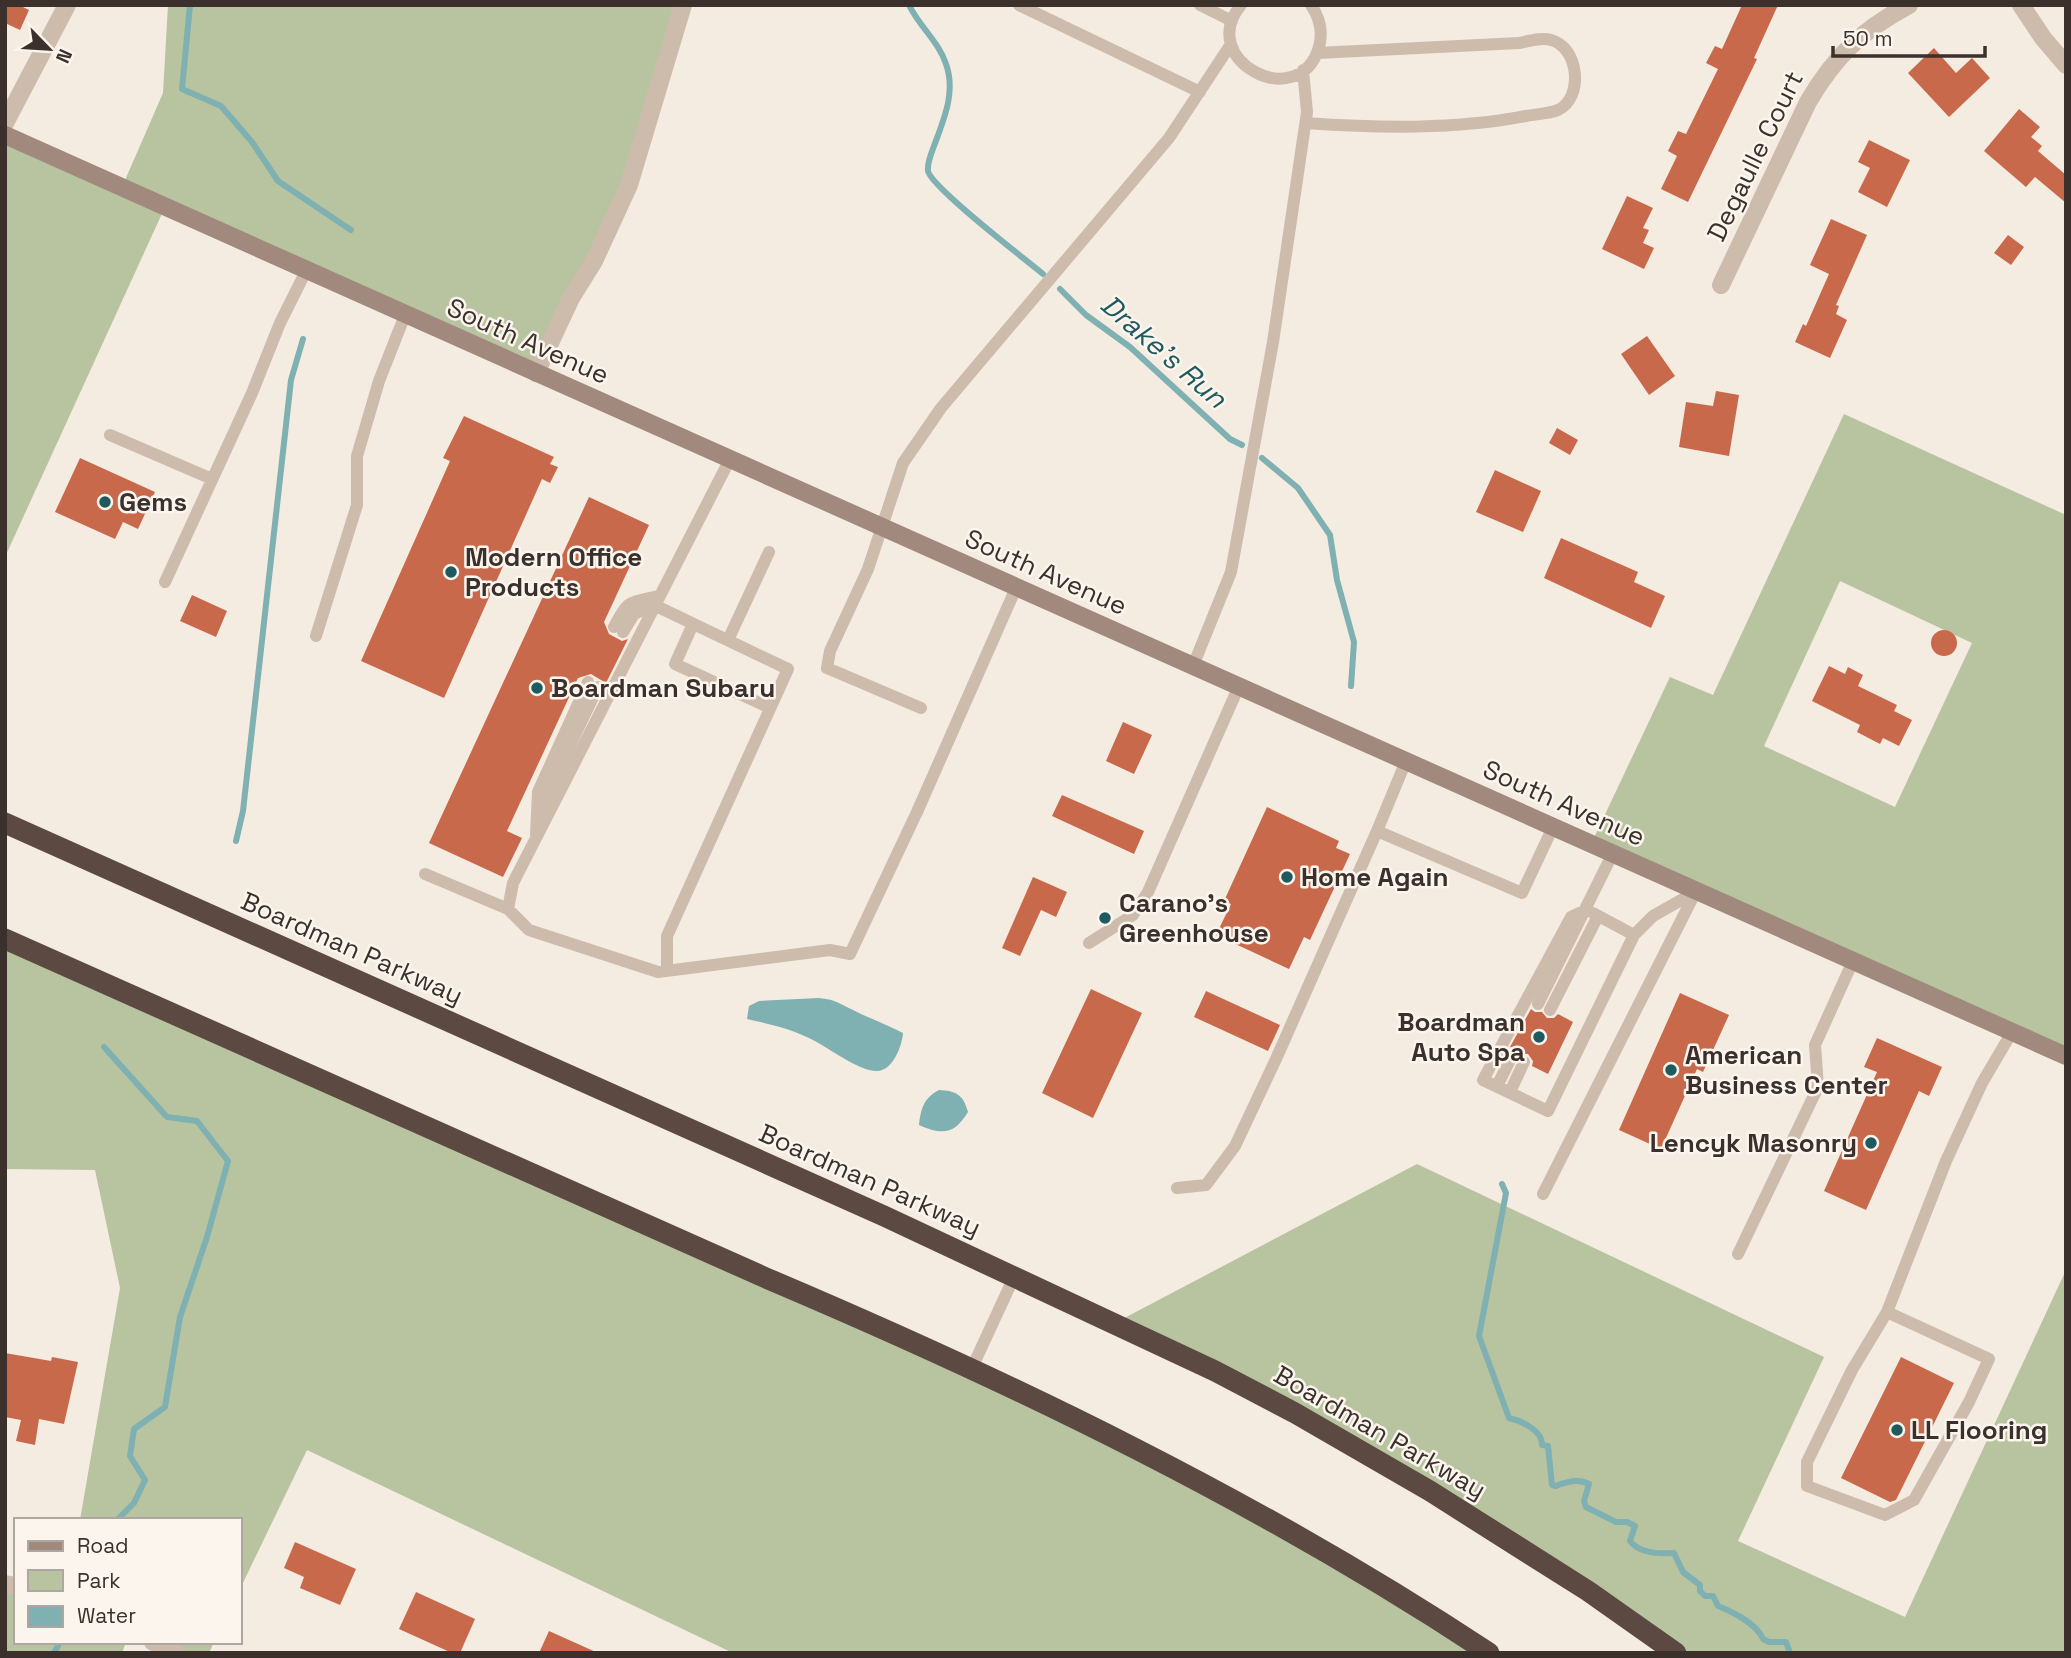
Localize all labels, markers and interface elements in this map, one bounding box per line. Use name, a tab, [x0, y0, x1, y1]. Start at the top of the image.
north arrow	[14, 14, 84, 84]
scale bar	[1833, 14, 1985, 58]
text: 50 m	[1843, 25, 1893, 52]
text: N	[50, 45, 78, 67]
street label: Degaulle Court	[1699, 65, 1811, 247]
water label: Drake's Run	[1093, 286, 1235, 416]
street label: South Avenue	[442, 290, 614, 392]
place label: Gems	[119, 485, 187, 519]
marker: Gems	[97, 494, 113, 510]
street label: South Avenue	[960, 521, 1132, 623]
place label: Modern Office Products	[465, 540, 642, 604]
marker: Modern Office Products	[443, 564, 459, 580]
place label: Boardman Subaru	[551, 671, 775, 705]
marker: Boardman Subaru	[529, 680, 545, 696]
street label: South Avenue	[1478, 752, 1650, 854]
place label: Home Again	[1301, 860, 1449, 894]
marker: Home Again	[1279, 869, 1295, 885]
street label: Boardman Parkway	[236, 884, 468, 1012]
place label: Carano's Greenhouse	[1119, 886, 1269, 950]
marker: Carano's Greenhouse	[1097, 910, 1113, 926]
place label: Boardman Auto Spa	[1397, 1005, 1525, 1069]
marker: Boardman Auto Spa	[1531, 1029, 1547, 1045]
place label: American Business Center	[1685, 1038, 1888, 1102]
marker: American Business Center	[1663, 1062, 1679, 1078]
street label: Boardman Parkway	[754, 1116, 986, 1244]
place label: Lencyk Masonry	[1650, 1126, 1857, 1160]
marker: Lencyk Masonry	[1863, 1135, 1879, 1151]
street label: Boardman Parkway	[1268, 1357, 1492, 1507]
place label: LL Flooring	[1911, 1413, 2047, 1447]
marker: LL Flooring	[1889, 1422, 1905, 1438]
legend	[14, 1518, 242, 1644]
text: Road	[77, 1532, 129, 1559]
text: Park	[77, 1567, 121, 1594]
text: Water	[77, 1602, 136, 1629]

